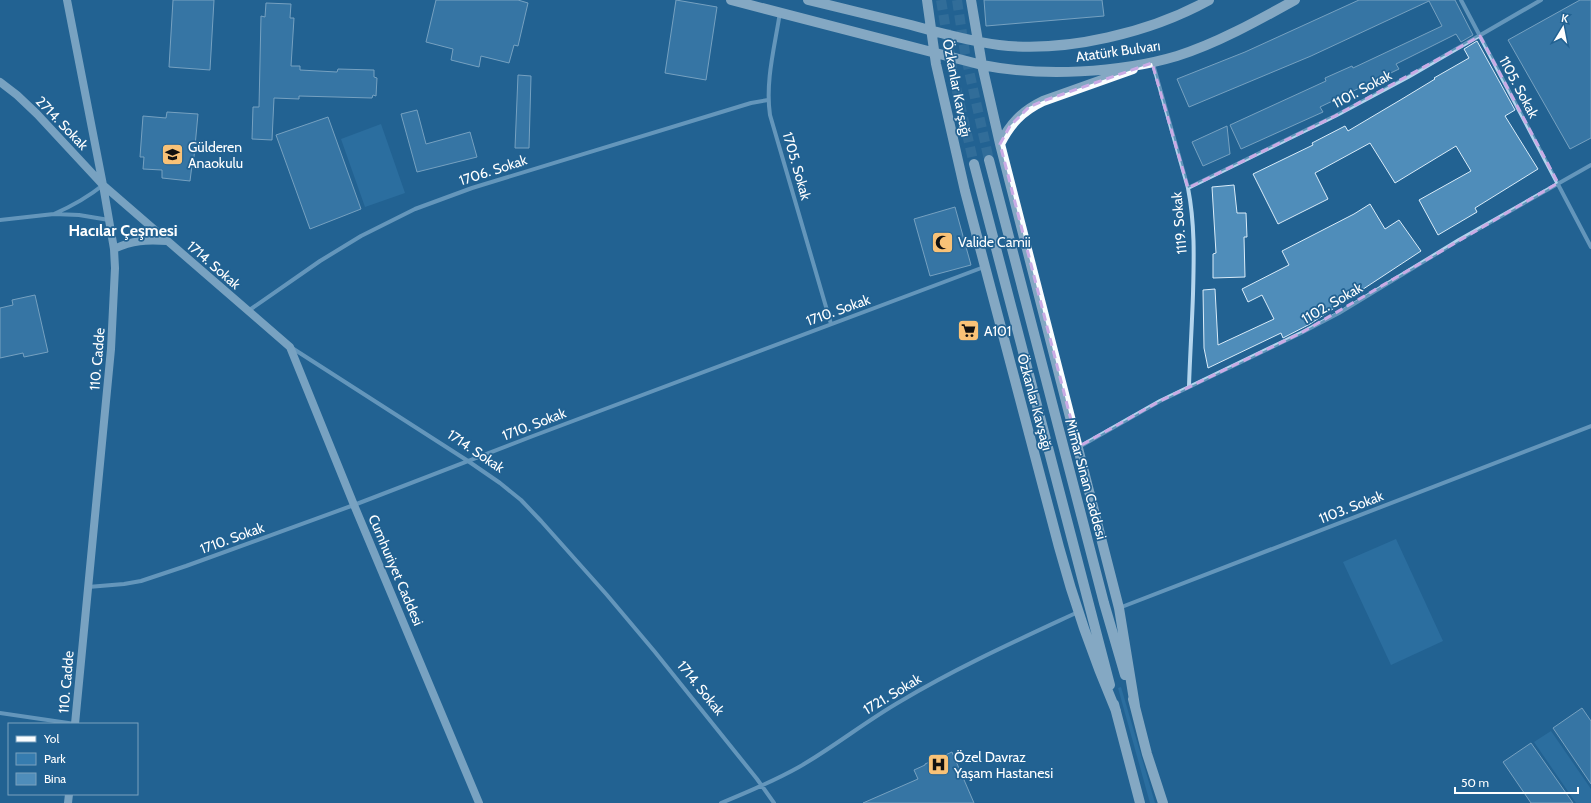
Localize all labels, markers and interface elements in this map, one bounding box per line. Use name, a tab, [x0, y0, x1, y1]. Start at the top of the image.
north arrow	[1543, 8, 1583, 48]
text: K	[1560, 11, 1569, 26]
street label: Atatürk Bulvarı	[1075, 36, 1161, 66]
street label: Özkanlar Kavşağı	[939, 38, 975, 139]
street label: 1105. Sokak	[1495, 53, 1543, 122]
street label: 1101. Sokak	[1329, 66, 1395, 112]
street label: 2714. Sokak	[32, 92, 93, 154]
street label: 1705. Sokak	[779, 130, 815, 203]
place label: Gülderen Anaokulu	[188, 138, 243, 172]
school or university icon: Gülderen Anaokulu	[159, 142, 185, 168]
street label: 1706. Sokak	[457, 150, 530, 189]
street label: 1119. Sokak	[1167, 190, 1191, 255]
district label: Hacılar Çeşmesi	[68, 221, 178, 240]
mosque icon: Valide Camii	[929, 229, 955, 255]
place label: Valide Camii	[958, 233, 1031, 251]
street label: 1714. Sokak	[183, 237, 245, 294]
street label: 1102. Sokak	[1298, 278, 1366, 328]
street label: 1710. Sokak	[804, 290, 873, 330]
supermarket icon: A101	[956, 318, 982, 344]
place label: A101	[984, 322, 1011, 340]
street label: 110. Cadde	[85, 327, 109, 391]
street label: Özkanlar Kavşağı	[1013, 352, 1057, 452]
street label: 1710. Sokak	[500, 403, 569, 444]
street label: Mimar Sinan Caddesi	[1061, 417, 1111, 541]
street label: 1714. Sokak	[444, 425, 509, 477]
street label: 1103. Sokak	[1316, 486, 1386, 528]
street label: Cumhuriyet Caddesi	[364, 512, 428, 628]
street label: 1710. Sokak	[198, 518, 267, 558]
street label: 110. Cadde	[54, 650, 78, 714]
street label: 1714. Sokak	[673, 657, 729, 720]
street label: 1721. Sokak	[860, 669, 925, 718]
legend	[8, 723, 138, 795]
text: Yol	[43, 731, 59, 746]
place label: Özel Davraz Yaşam Hastanesi	[953, 748, 1053, 782]
text: Park	[44, 751, 66, 766]
hospital icon: Özel Davraz Yaşam Hastanesi	[926, 752, 952, 778]
scale bar	[1455, 769, 1578, 795]
text: Bina	[44, 771, 66, 786]
text: 50 m	[1461, 775, 1489, 790]

